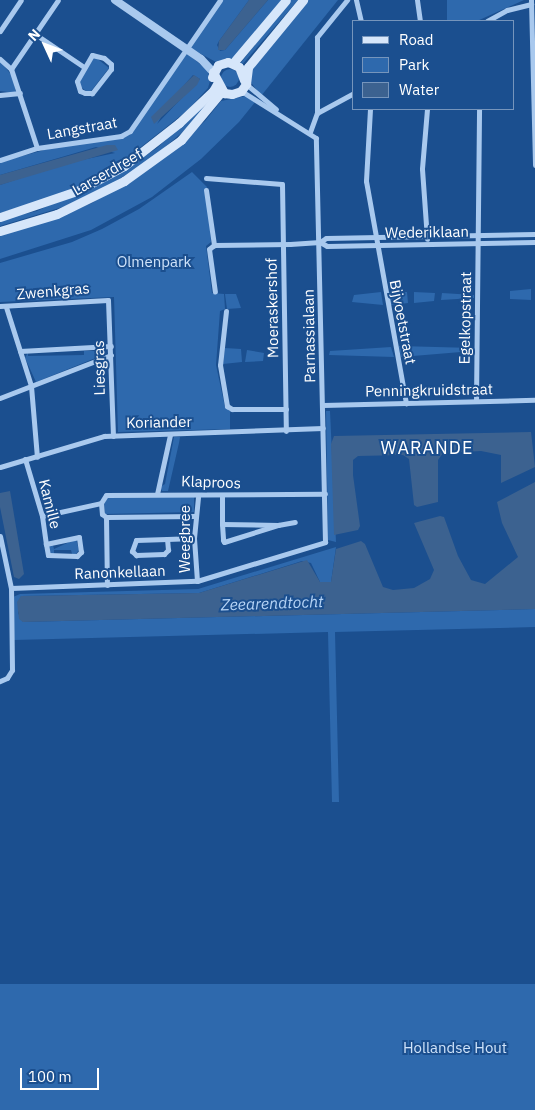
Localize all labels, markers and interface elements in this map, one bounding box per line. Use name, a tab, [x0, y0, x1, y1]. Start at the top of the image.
north arrow	[20, 20, 70, 70]
legend	[352, 20, 515, 110]
text: N	[24, 25, 44, 45]
text: Road	[399, 30, 434, 49]
text: Park	[399, 55, 429, 74]
text: Water	[399, 80, 439, 99]
street label: Langstraat	[45, 113, 119, 143]
street label: Larserdreef	[69, 145, 145, 199]
street label: Wederiklaan	[385, 222, 469, 242]
park label: Olmenpark	[117, 253, 191, 271]
street label: Moeraskershof	[262, 258, 282, 358]
street label: Egelkopstraat	[455, 271, 475, 365]
street label: Bijvoetstraat	[386, 278, 420, 366]
street label: Zwenkgras	[16, 279, 90, 303]
street label: Parnassialaan	[299, 289, 319, 383]
street label: Liesgras	[90, 340, 108, 396]
street label: Penningkruidstraat	[365, 380, 493, 400]
street label: Koriander	[126, 412, 192, 432]
district label: WARANDE	[380, 437, 474, 459]
street label: Klaproos	[181, 472, 241, 492]
street label: Kamille	[35, 477, 65, 531]
street label: Weegbree	[176, 505, 194, 573]
street label: Ranonkellaan	[74, 561, 166, 583]
water label: Zeearendtocht	[220, 592, 324, 614]
park label: Hollandse Hout	[403, 1039, 507, 1057]
scale bar	[22, 1058, 101, 1090]
text: 100 m	[28, 1067, 72, 1086]

